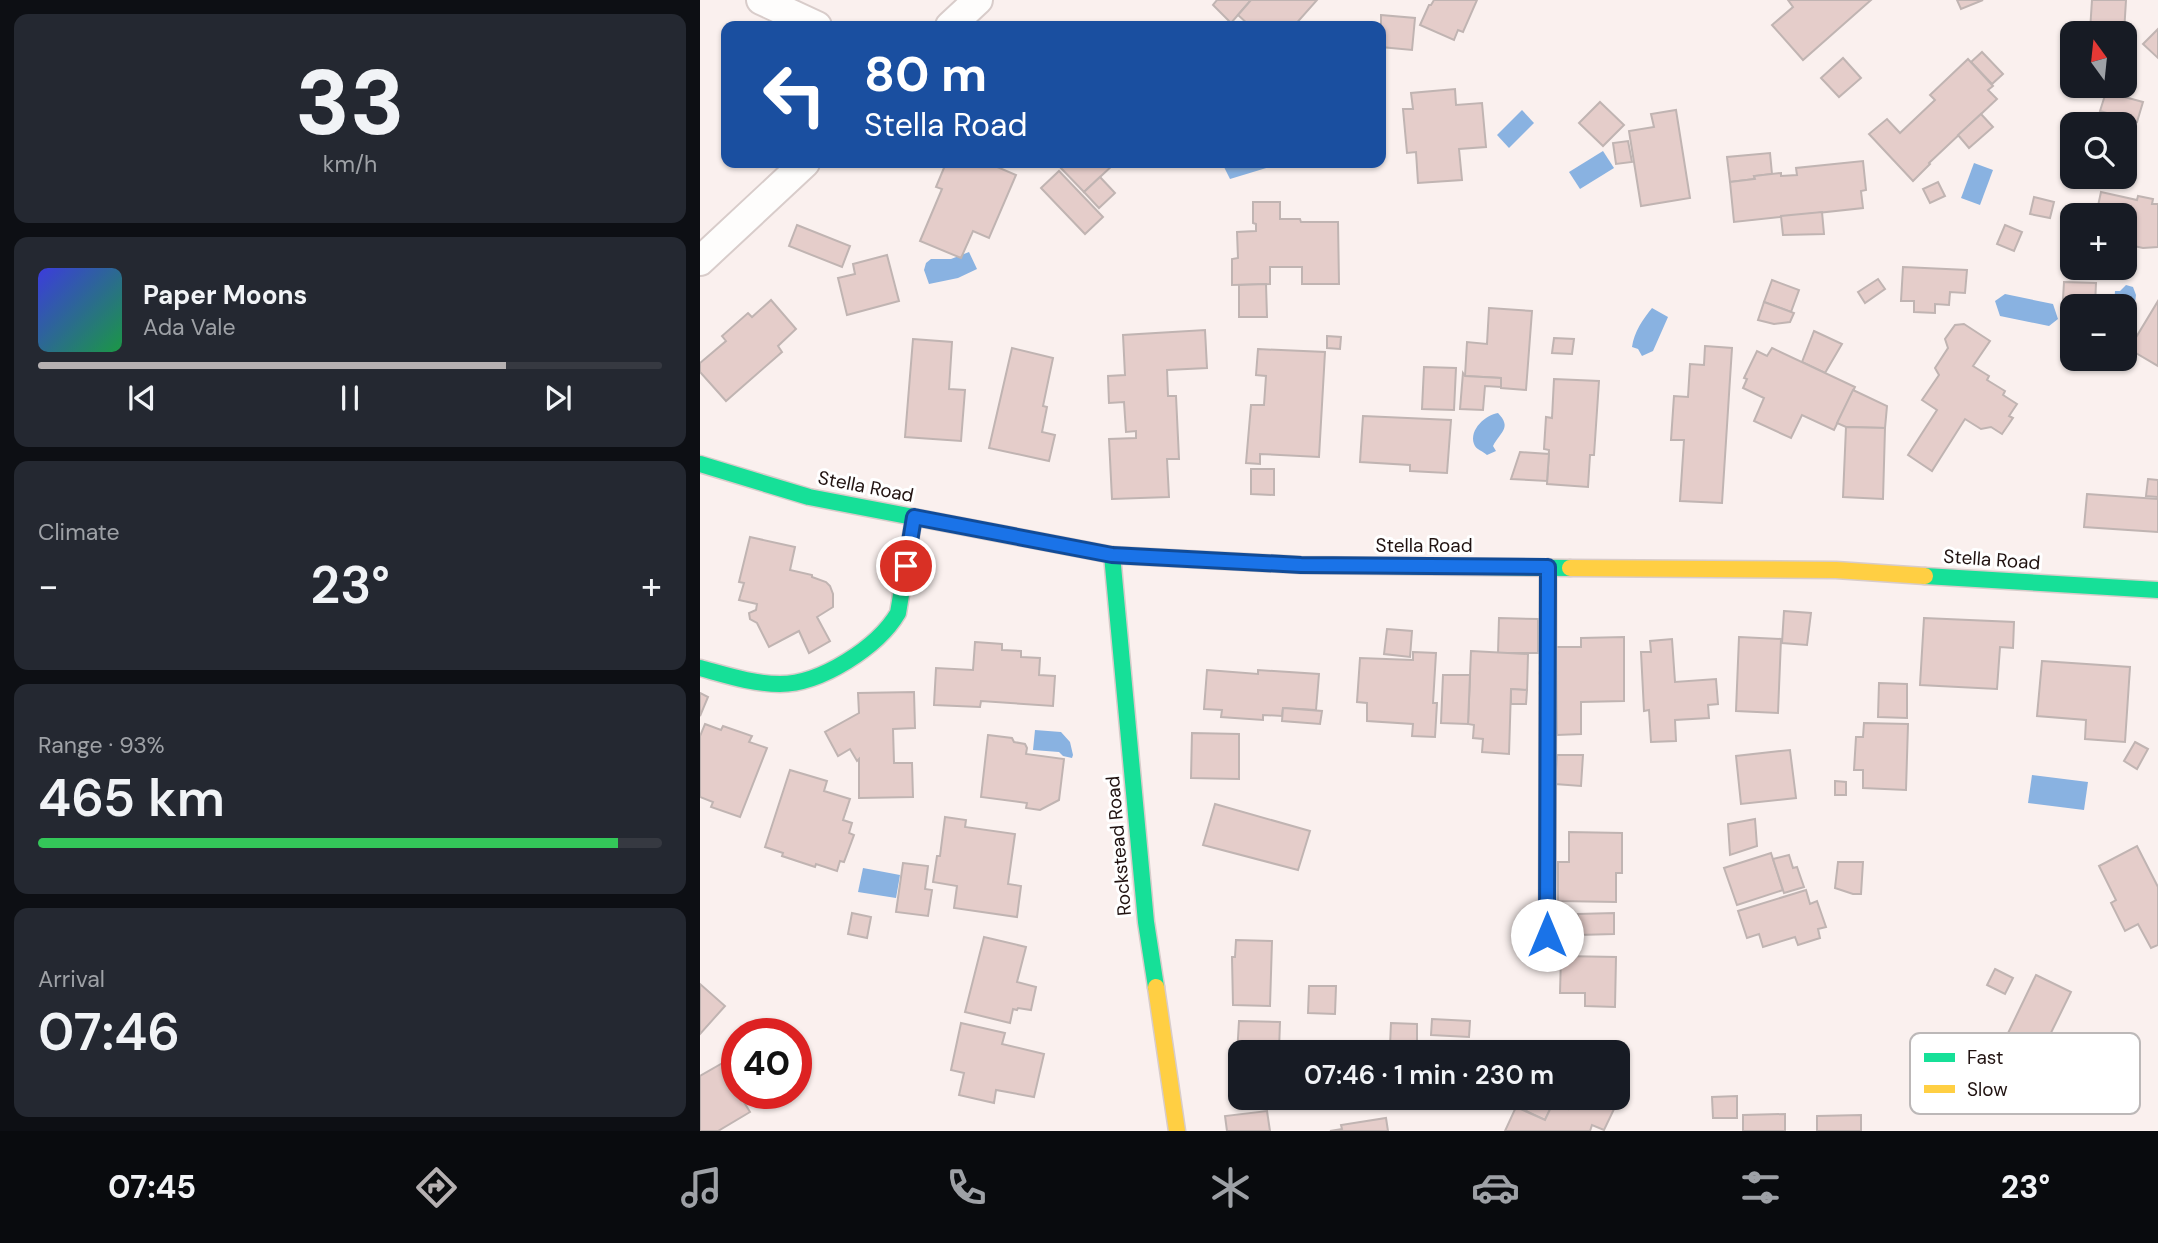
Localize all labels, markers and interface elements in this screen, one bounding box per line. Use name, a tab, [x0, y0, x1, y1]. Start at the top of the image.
north arrow	[2060, 21, 2137, 98]
map controls	[2060, 21, 2137, 371]
text: 80 m	[864, 42, 987, 106]
text: 33	[295, 44, 405, 162]
icon: left	[749, 49, 840, 140]
text: Stella Road	[864, 104, 1028, 146]
button: search	[2060, 112, 2137, 189]
text: km/h	[323, 149, 377, 179]
button: +	[2060, 203, 2137, 280]
text: Paper Moons	[143, 278, 307, 312]
button: −	[2060, 294, 2137, 371]
text: Ada Vale	[143, 312, 236, 342]
icon: previous	[123, 379, 161, 417]
icon: pause	[331, 379, 369, 417]
icon: next	[539, 379, 577, 417]
street label: Stella Road	[816, 465, 916, 508]
text: Climate	[38, 517, 120, 547]
street label: Stella Road	[1375, 533, 1473, 558]
pin	[876, 536, 936, 596]
street label: Stella Road	[1943, 544, 2041, 575]
icon: arrive	[887, 547, 925, 585]
text: 23°	[310, 551, 390, 619]
text: −	[38, 561, 59, 611]
text: +	[641, 561, 662, 611]
text: Range · 93%	[38, 730, 165, 760]
text: 465 km	[38, 764, 225, 832]
street label: Rockstead Road	[1100, 775, 1137, 917]
position arrow	[1510, 898, 1584, 972]
text: Arrival	[38, 964, 105, 994]
text: 07:46	[38, 998, 180, 1066]
speed limit sign: 40	[721, 1018, 812, 1109]
legend	[1910, 1033, 2140, 1114]
text: Fast	[1967, 1045, 2003, 1070]
text: 07:46 · 1 min · 230 m	[1304, 1058, 1554, 1092]
text: Slow	[1967, 1077, 2008, 1102]
icon: directions	[412, 1163, 461, 1212]
icon: music	[677, 1163, 726, 1212]
icon: phone	[942, 1163, 991, 1212]
icon: climate	[1206, 1163, 1255, 1212]
icon: car	[1471, 1163, 1520, 1212]
icon: filters	[1736, 1163, 1785, 1212]
text: 07:45	[108, 1166, 196, 1208]
text: 23°	[2001, 1166, 2050, 1208]

